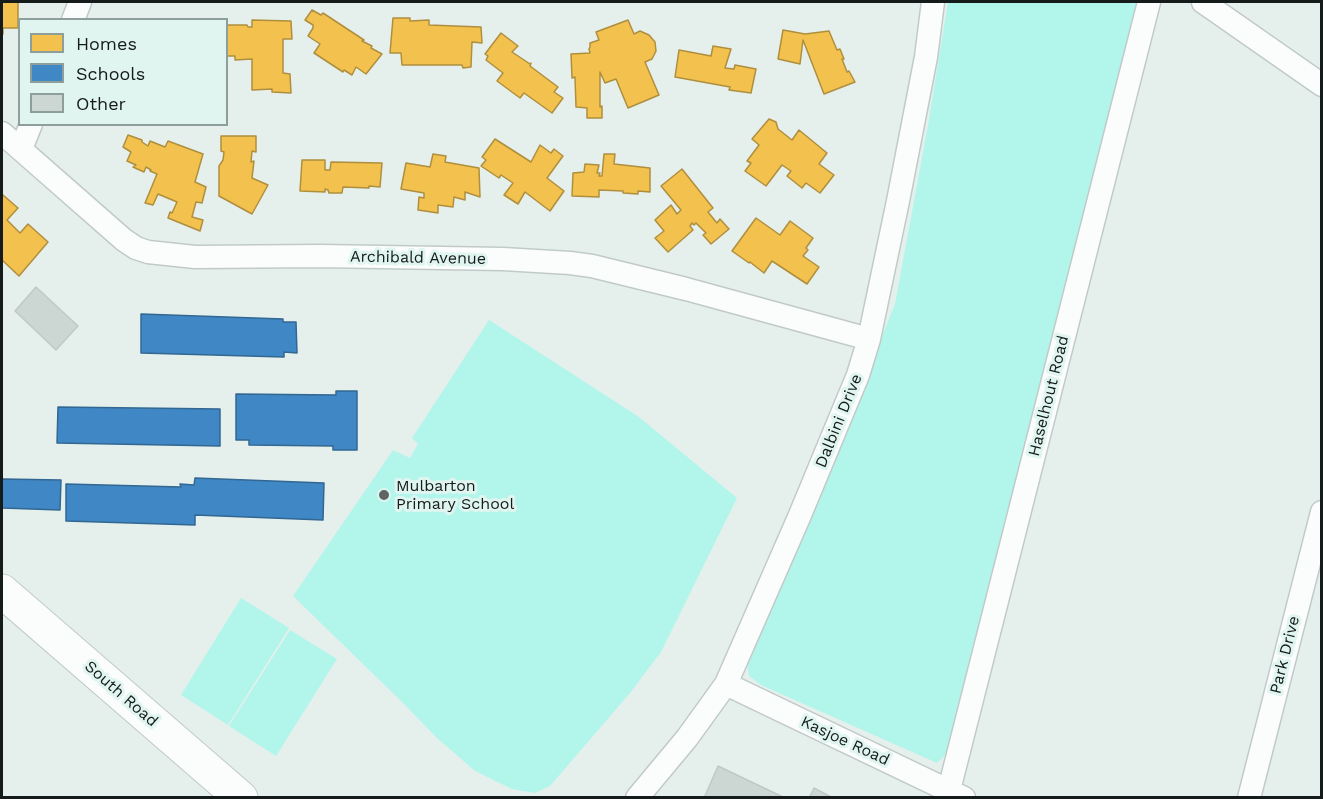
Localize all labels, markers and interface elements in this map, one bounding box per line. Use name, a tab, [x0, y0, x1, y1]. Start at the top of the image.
legend	[18, 18, 228, 126]
text: Homes	[76, 33, 137, 54]
text: Schools	[76, 63, 145, 84]
text: Other	[76, 93, 126, 114]
street label: Archibald Avenue	[350, 247, 486, 269]
street label: Haselhout Road	[1025, 334, 1073, 458]
street label: Dalbini Drive	[812, 371, 866, 471]
place label: Mulbarton Primary School	[396, 476, 514, 514]
marker: Mulbarton Primary School	[377, 488, 391, 502]
street label: Park Drive	[1266, 614, 1304, 696]
street label: South Road	[80, 657, 162, 731]
street label: Kasjoe Road	[798, 712, 892, 770]

